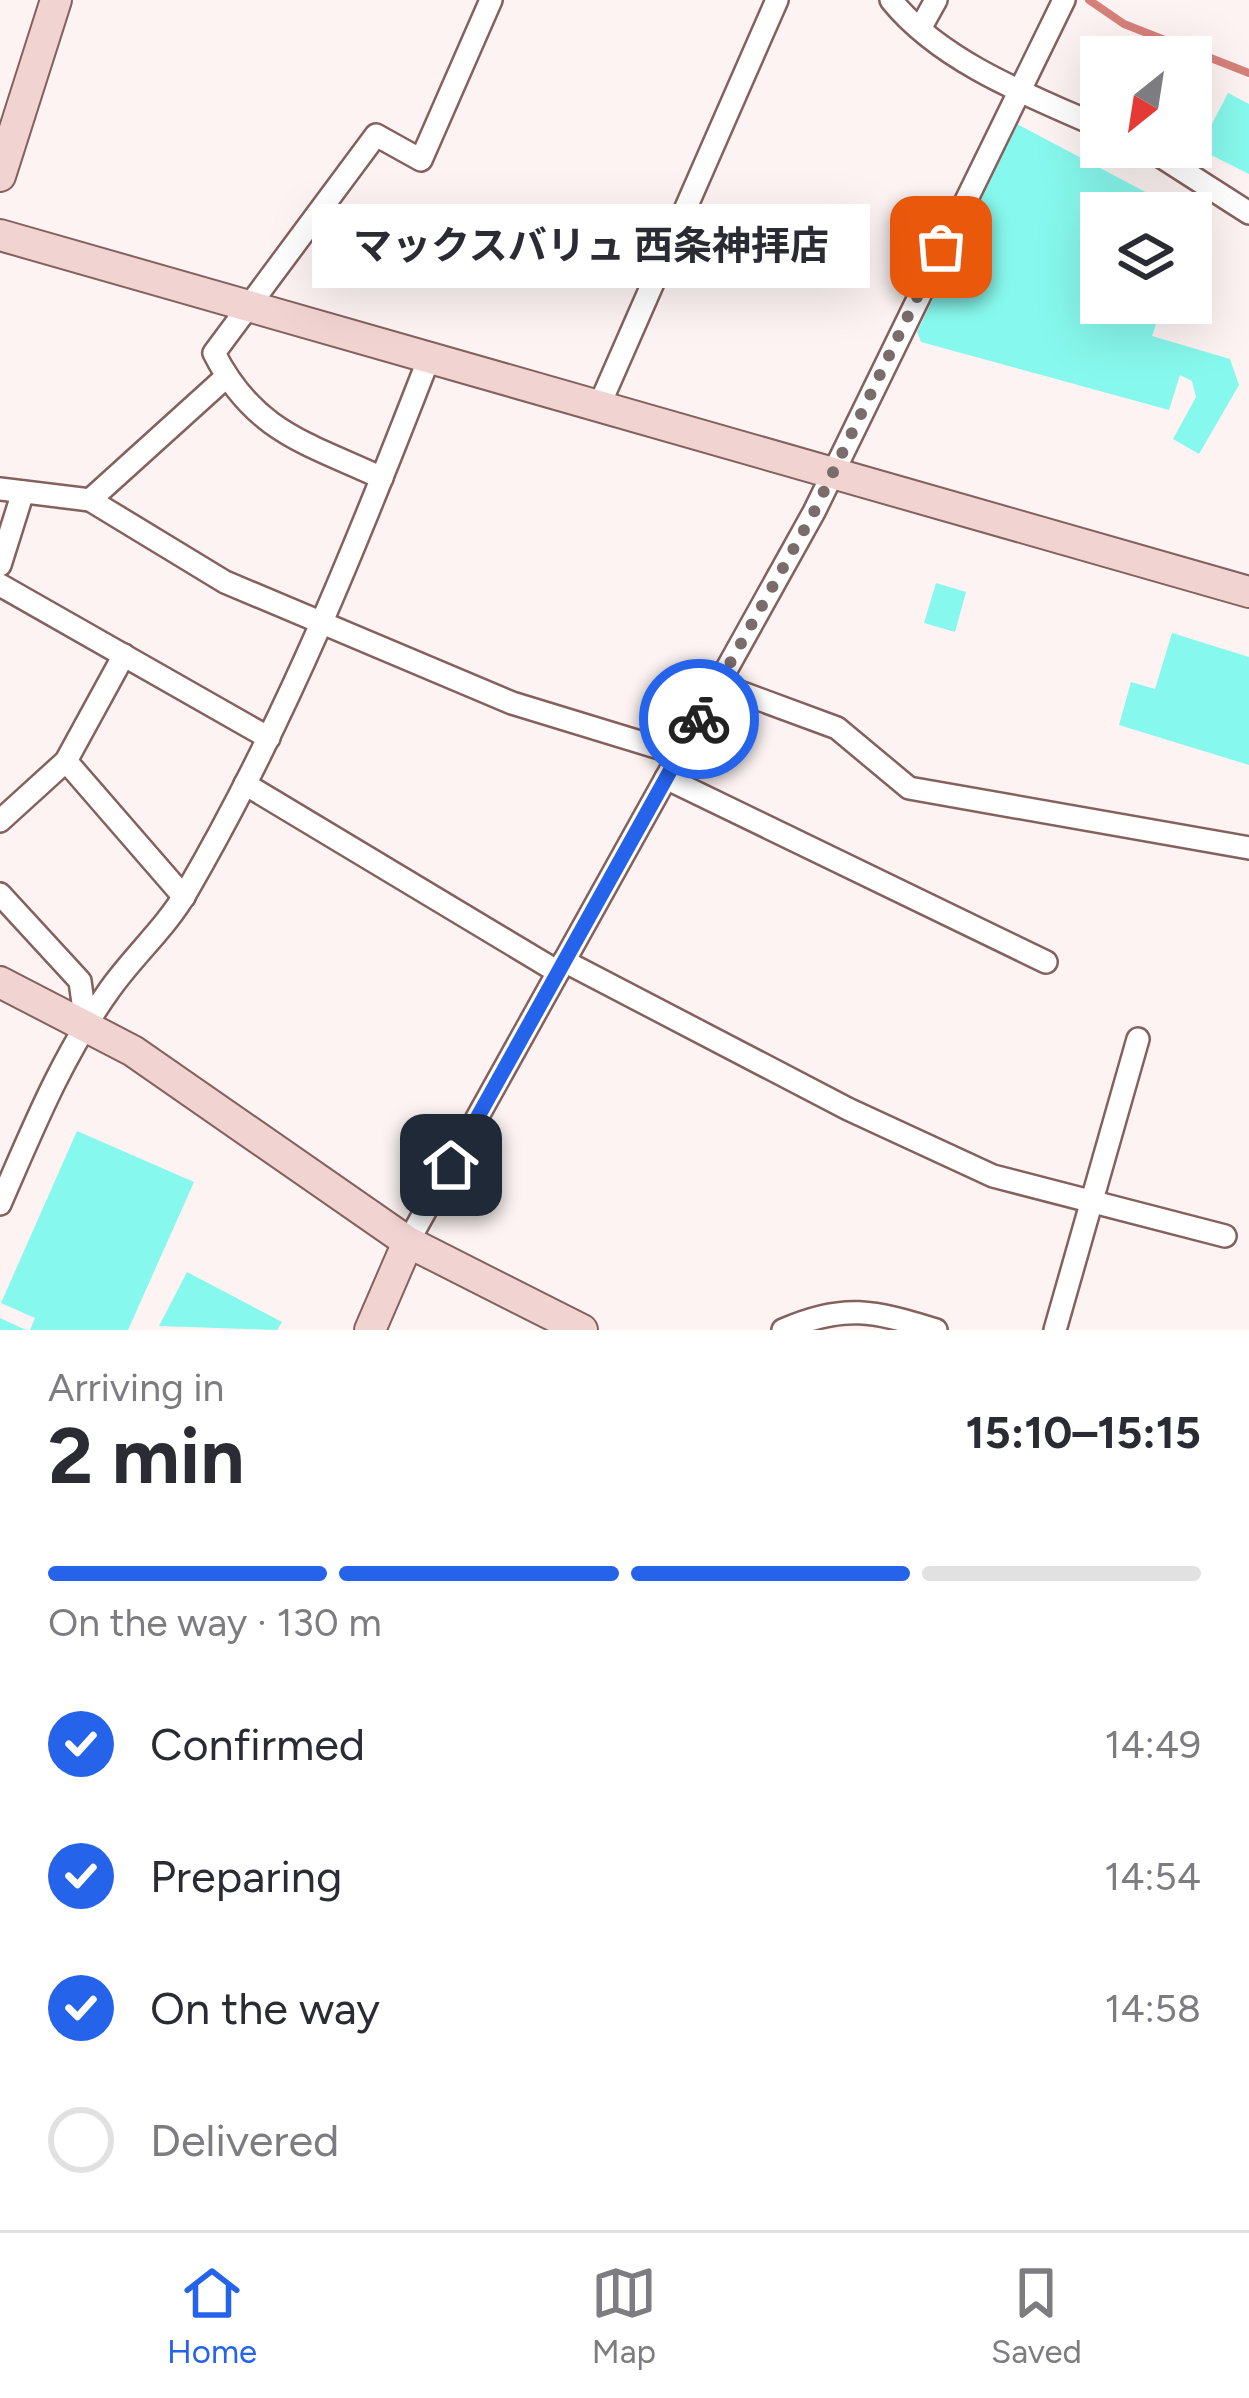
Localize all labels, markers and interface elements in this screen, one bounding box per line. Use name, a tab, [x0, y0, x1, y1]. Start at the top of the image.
north arrow	[1080, 36, 1212, 168]
map controls	[1080, 36, 1212, 324]
button: layers	[1080, 192, 1212, 324]
pin	[890, 196, 992, 298]
callout: マックスバリュ 西条神拝店	[311, 205, 869, 289]
icon: bag	[908, 214, 974, 280]
text: マックスバリュ 西条神拝店	[353, 222, 829, 269]
courier	[639, 659, 759, 779]
icon: bike	[666, 686, 732, 752]
pin	[400, 1114, 502, 1216]
icon: home	[418, 1132, 484, 1198]
text: Arriving in	[48, 1364, 224, 1411]
text: 15:10–15:15	[966, 1405, 1201, 1459]
text: 2 min	[48, 1409, 244, 1503]
text: On the way · 130 m	[48, 1599, 382, 1646]
icon: check	[48, 1711, 114, 1777]
text: Confirmed	[150, 1717, 365, 1771]
text: 14:49	[1105, 1721, 1201, 1768]
icon: check	[48, 1843, 114, 1909]
text: Preparing	[150, 1849, 342, 1903]
text: 14:54	[1104, 1853, 1201, 1900]
icon: check	[48, 1975, 114, 2041]
text: On the way	[150, 1981, 380, 2035]
text: 14:58	[1104, 1985, 1201, 2032]
text: Delivered	[150, 2113, 339, 2167]
tab: Home	[167, 2260, 257, 2371]
tab: Map	[591, 2260, 657, 2371]
tab: Saved	[991, 2260, 1082, 2371]

